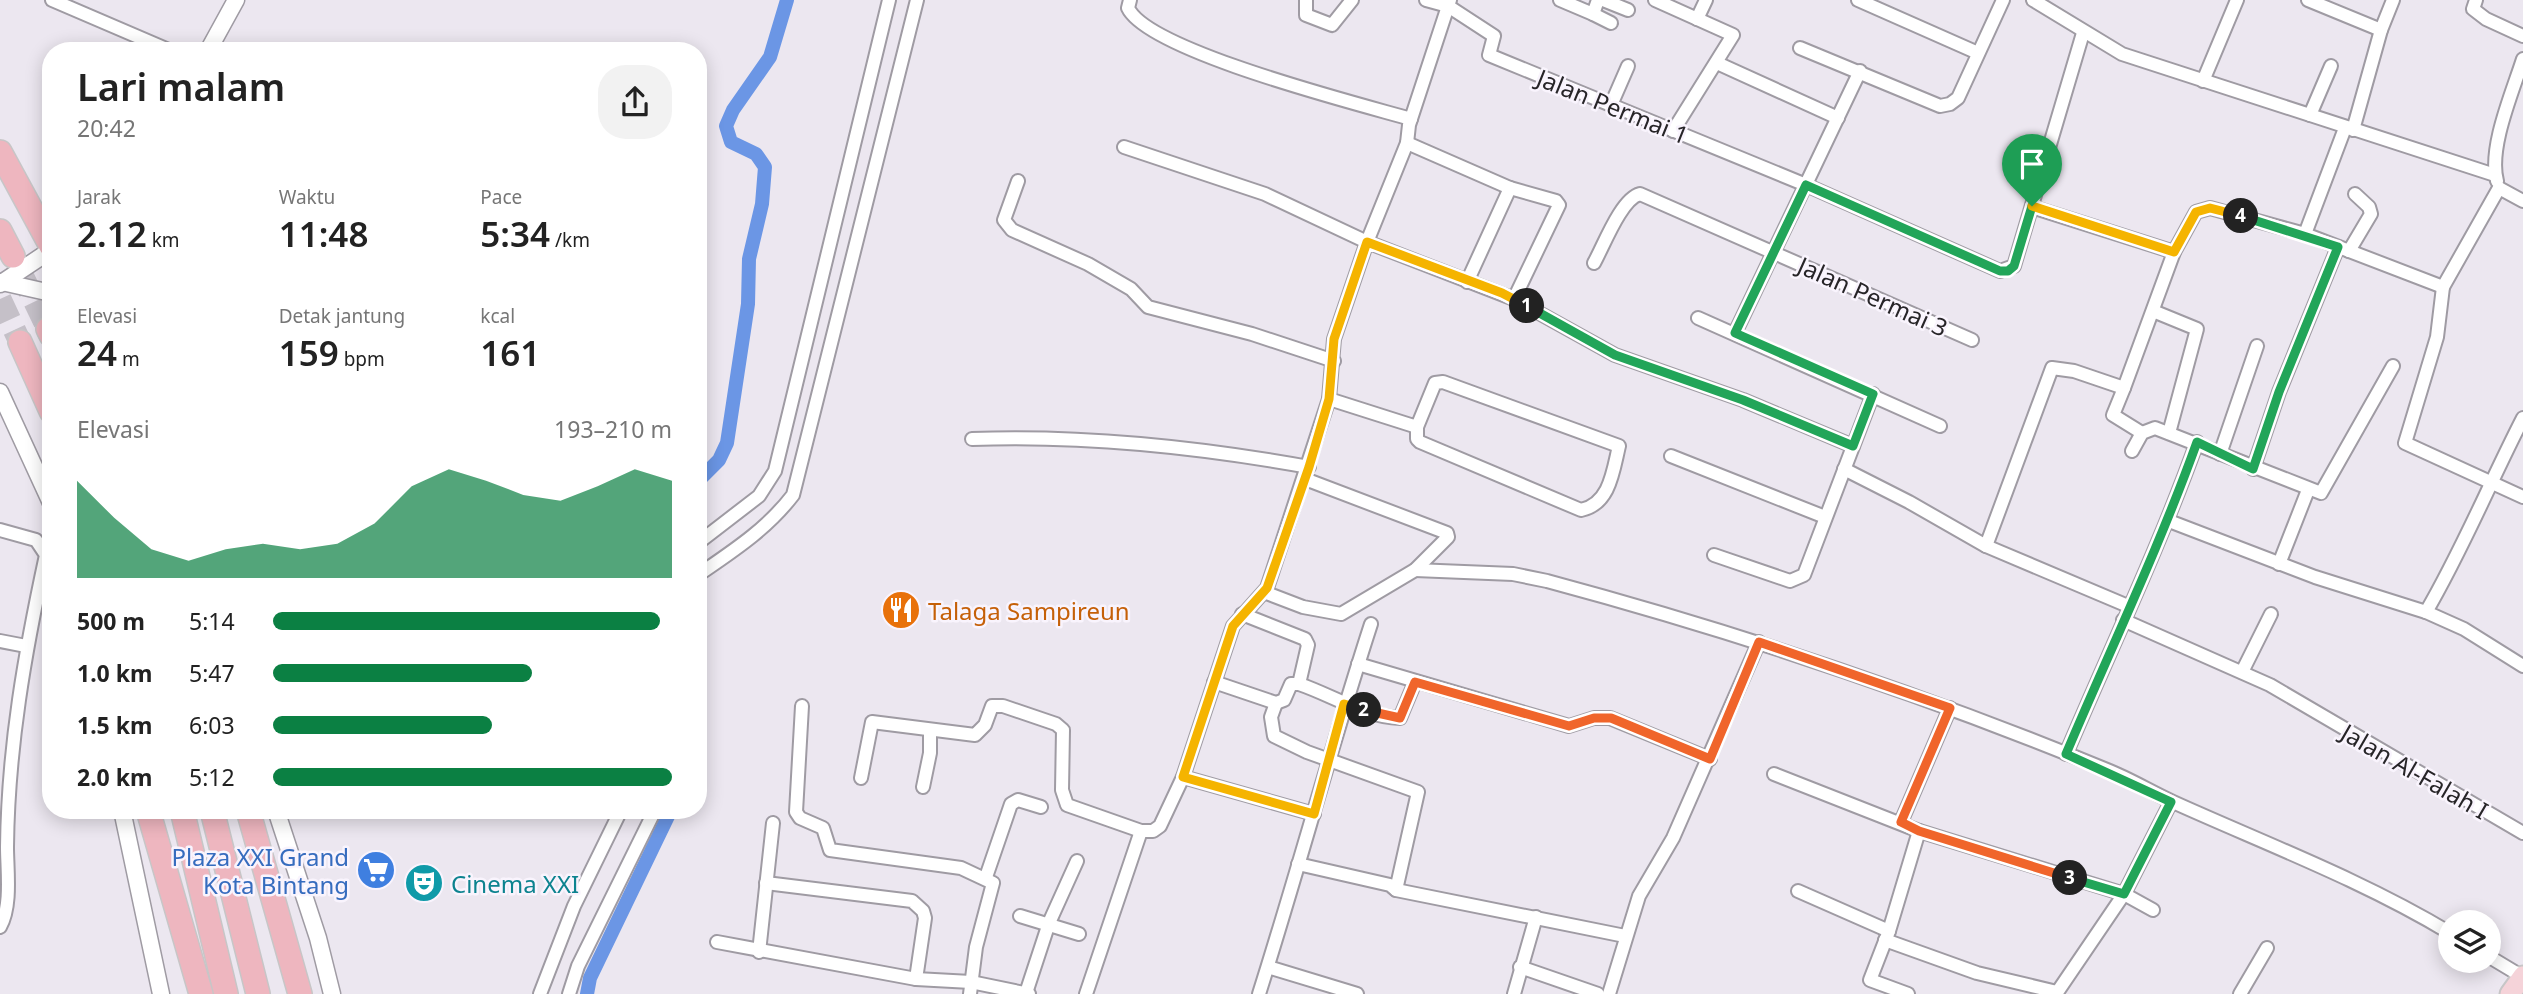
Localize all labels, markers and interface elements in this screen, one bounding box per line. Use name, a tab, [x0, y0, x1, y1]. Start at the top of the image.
text: Lari malam	[77, 60, 285, 112]
street label: Jalan Permai 1	[1530, 60, 1694, 151]
button: share	[598, 65, 672, 139]
text: 20:42	[77, 112, 136, 144]
pin	[2002, 134, 2062, 206]
icon: arrive	[2013, 145, 2051, 183]
text: Jarak	[77, 184, 121, 210]
text: Waktu	[279, 184, 335, 210]
text: Pace	[480, 184, 522, 210]
pin: 4	[2224, 198, 2258, 234]
text: 4	[2235, 202, 2246, 228]
text: 2.12	[77, 210, 147, 257]
text: 11:48	[279, 210, 368, 257]
text: 5:34	[480, 210, 550, 257]
text: km	[147, 227, 180, 253]
text: /km	[550, 227, 590, 253]
street label: Jalan Permai 3	[1791, 247, 1953, 344]
pin: 1	[1510, 288, 1544, 324]
text: 1	[1521, 292, 1532, 318]
text: Elevasi	[77, 303, 137, 329]
text: Detak jantung	[279, 303, 405, 329]
text: kcal	[480, 303, 515, 329]
text: 24	[77, 329, 117, 376]
text: 159	[279, 329, 339, 376]
text: 161	[480, 329, 540, 376]
text: m	[117, 346, 140, 372]
text: bpm	[339, 346, 385, 372]
text: Elevasi	[77, 413, 150, 445]
text: 193–210 m	[554, 413, 672, 445]
restaurant icon: Talaga Sampireun	[880, 589, 922, 631]
place label: Talaga Sampireun	[928, 594, 1130, 627]
text: 500 m	[77, 605, 145, 637]
text: 5:14	[189, 605, 235, 637]
text: 1.0 km	[77, 657, 152, 689]
text: 5:47	[189, 657, 235, 689]
pin: 2	[1346, 692, 1382, 728]
text: 2	[1358, 696, 1369, 722]
text: 1.5 km	[77, 709, 152, 741]
text: 6:03	[189, 709, 235, 741]
street label: Jalan Al-Falah I	[2334, 715, 2495, 826]
text: 2.0 km	[77, 761, 152, 793]
text: 5:12	[189, 761, 235, 793]
place label: Plaza XXI Grand Kota Bintang	[171, 840, 349, 901]
supermarket icon: Plaza XXI Grand Kota Bintang	[355, 849, 397, 891]
pin: 3	[2052, 860, 2088, 896]
theatre icon: Cinema XXI	[403, 862, 445, 904]
text: 3	[2064, 864, 2075, 890]
place label: Cinema XXI	[451, 867, 579, 900]
map controls	[2438, 910, 2501, 973]
button: layers	[2438, 910, 2501, 973]

